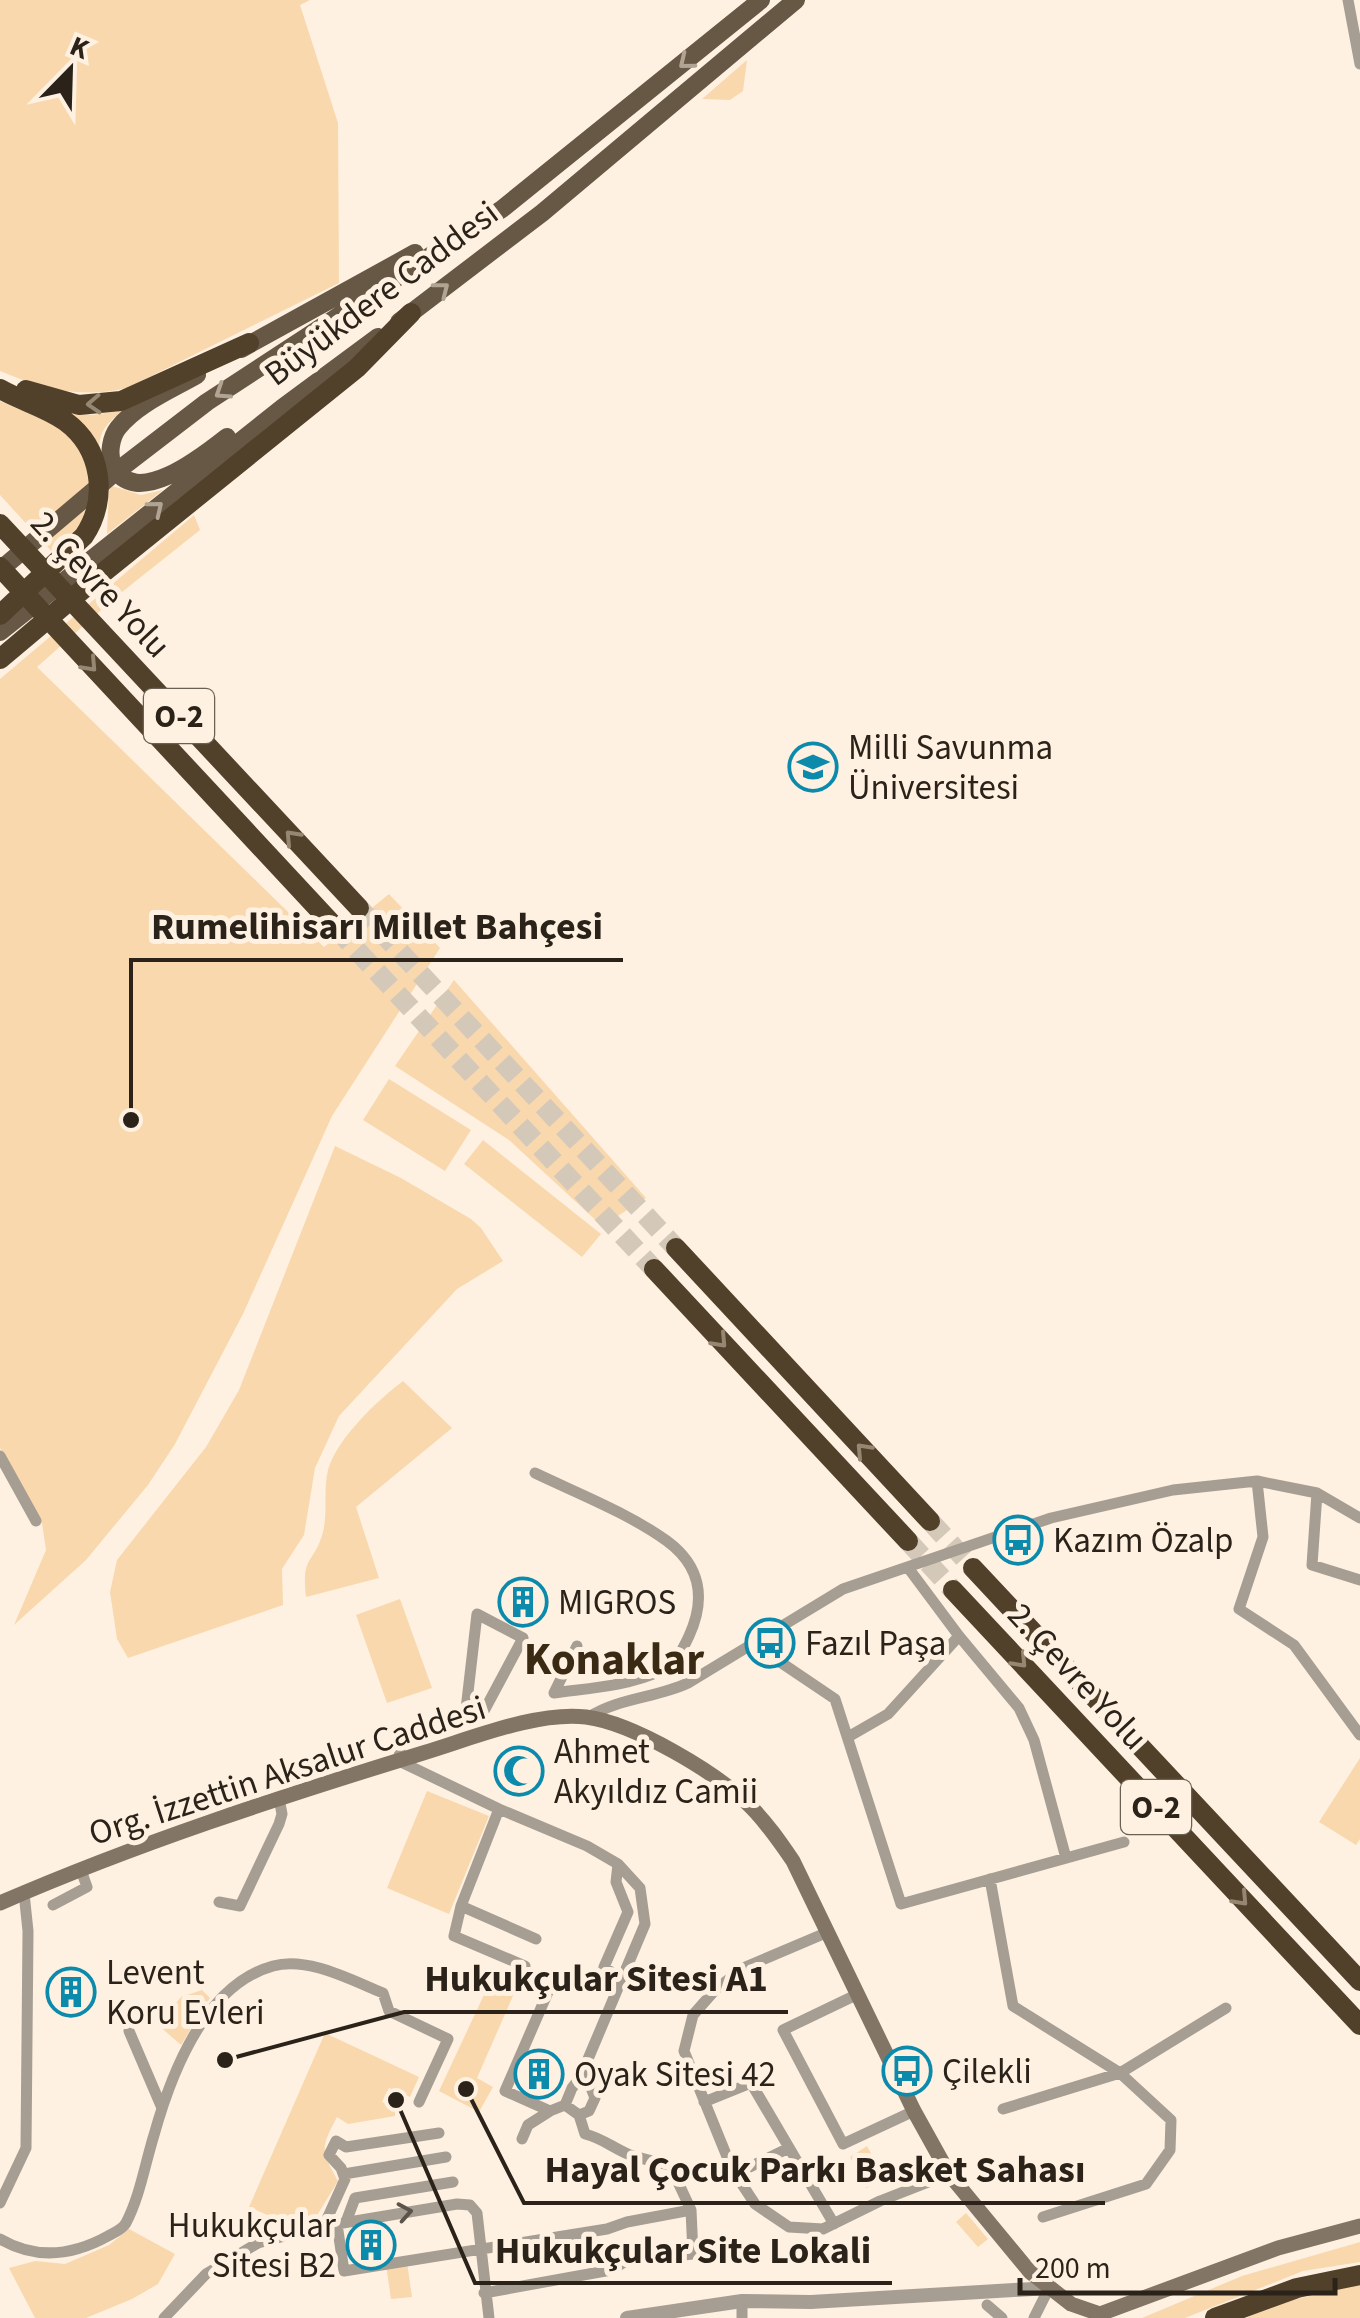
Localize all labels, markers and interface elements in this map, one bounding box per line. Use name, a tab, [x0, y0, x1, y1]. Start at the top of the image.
north arrow	[20, 20, 120, 120]
text: K	[64, 26, 96, 70]
one-way arrow	[679, 50, 697, 68]
street label: Büyükdere Caddesi	[254, 189, 509, 399]
one-way arrow	[430, 284, 448, 301]
one-way arrow	[215, 380, 233, 399]
one-way arrow	[86, 393, 102, 414]
street label: 2. Çevre Yolu	[19, 500, 182, 669]
one-way arrow	[145, 502, 163, 520]
one-way arrow	[78, 653, 96, 671]
road number: O-2	[144, 689, 214, 743]
place label: Milli Savunma Üniversitesi	[848, 723, 1053, 813]
school or university icon: Milli Savunma Üniversitesi	[787, 741, 839, 793]
one-way arrow	[286, 830, 304, 848]
callout: Rumelihisarı Millet Bahçesi	[131, 892, 623, 960]
text: Rumelihisarı Millet Bahçesi	[151, 900, 603, 954]
one-way arrow	[708, 1329, 726, 1347]
one-way arrow	[857, 1443, 875, 1461]
bus stop icon: Kazım Özalp	[992, 1514, 1044, 1566]
place label: Kazım Özalp	[1053, 1516, 1234, 1566]
building icon: MIGROS	[497, 1576, 549, 1628]
place label: MIGROS	[558, 1578, 676, 1628]
street label: 2. Çevre Yolu	[996, 1592, 1159, 1761]
bus stop icon: Fazıl Paşa	[744, 1617, 796, 1669]
place label: Fazıl Paşa	[805, 1619, 946, 1669]
district label: Konaklar	[524, 1628, 704, 1692]
one-way arrow	[1008, 1649, 1026, 1668]
street label: Org. İzzettin Aksalur Caddesi	[82, 1683, 492, 1859]
place label: Ahmet Akyıldız Camii	[554, 1727, 758, 1817]
mosque icon: Ahmet Akyıldız Camii	[493, 1745, 545, 1797]
road number: O-2	[1121, 1780, 1191, 1834]
one-way arrow	[1229, 1887, 1247, 1906]
callout: Hukukçular Sitesi A1	[404, 1944, 788, 2012]
place label: Levent Koru Evleri	[106, 1948, 265, 2038]
text: Hukukçular Sitesi A1	[424, 1952, 768, 2006]
building icon: Levent Koru Evleri	[45, 1966, 97, 2018]
bus stop icon: Çilekli	[881, 2045, 933, 2097]
place label: Çilekli	[942, 2047, 1032, 2097]
building icon: Oyak Sitesi 42	[513, 2048, 565, 2100]
place label: Oyak Sitesi 42	[574, 2050, 776, 2100]
callout: Hayal Çocuk Parkı Basket Sahası	[524, 2135, 1105, 2203]
text: Hayal Çocuk Parkı Basket Sahası	[545, 2143, 1085, 2197]
place label: Hukukçular Sitesi B2	[168, 2201, 337, 2291]
one-way arrow	[397, 2202, 414, 2223]
callout: Hukukçular Site Lokali	[475, 2215, 892, 2283]
building icon: Hukukçular Sitesi B2	[345, 2219, 397, 2271]
text: Hukukçular Site Lokali	[495, 2224, 871, 2278]
scale bar	[1020, 2233, 1335, 2295]
text: 200 m	[1035, 2247, 1111, 2290]

